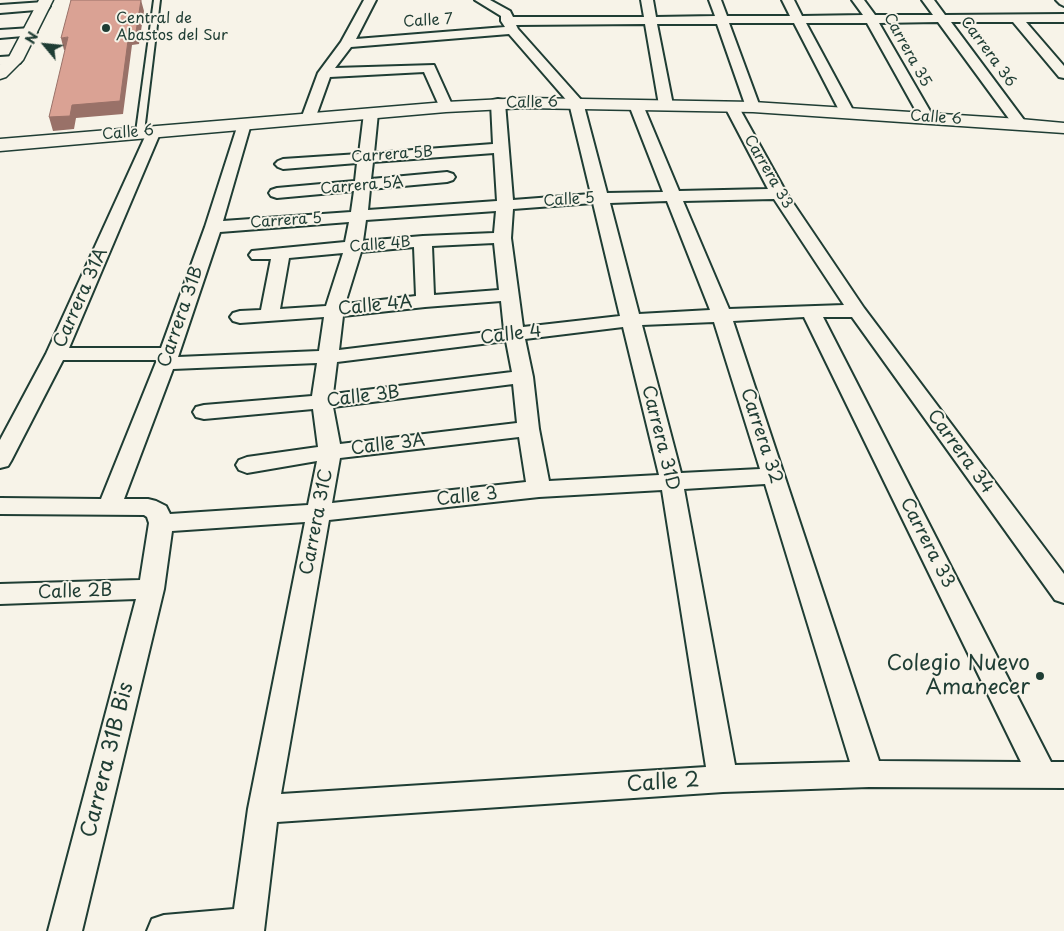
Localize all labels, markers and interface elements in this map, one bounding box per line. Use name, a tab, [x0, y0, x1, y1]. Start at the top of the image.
place label: Central de Abastos del Sur	[116, 10, 228, 45]
street label: Calle 7	[402, 10, 454, 32]
street label: Carrera 35	[879, 10, 935, 90]
street label: Carrera 36	[956, 13, 1020, 91]
north arrow	[20, 20, 70, 70]
marker: Central de Abastos del Sur	[100, 22, 112, 34]
text: N	[19, 28, 43, 48]
street label: Calle 6	[506, 94, 558, 112]
street label: Calle 6	[909, 107, 963, 129]
street label: Calle 6	[101, 122, 155, 144]
street label: Carrera 33	[740, 132, 796, 212]
street label: Carrera 5B	[351, 143, 433, 167]
street label: Carrera 5A	[320, 173, 404, 199]
street label: Calle 5	[543, 189, 595, 211]
street label: Carrera 5	[250, 210, 322, 232]
street label: Calle 4B	[349, 233, 411, 257]
street label: Carrera 31A	[49, 245, 113, 351]
street label: Carrera 31B	[154, 264, 208, 370]
street label: Calle 4A	[337, 291, 413, 321]
street label: Calle 4	[479, 321, 543, 349]
street label: Calle 3B	[325, 382, 401, 412]
street label: Carrera 31D	[637, 383, 683, 493]
street label: Carrera 32	[735, 386, 787, 486]
street label: Carrera 34	[922, 406, 998, 498]
street label: Calle 3A	[350, 430, 426, 460]
street label: Carrera 31C	[296, 467, 338, 577]
street label: Calle 3	[435, 483, 499, 511]
street label: Carrera 33	[895, 494, 959, 592]
street label: Calle 2B	[37, 580, 113, 604]
place label: Colegio Nuevo Amanecer	[887, 651, 1030, 701]
marker: Colegio Nuevo Amanecer	[1034, 670, 1046, 682]
street label: Carrera 31B Bis	[77, 680, 139, 840]
street label: Calle 2	[626, 768, 700, 798]

